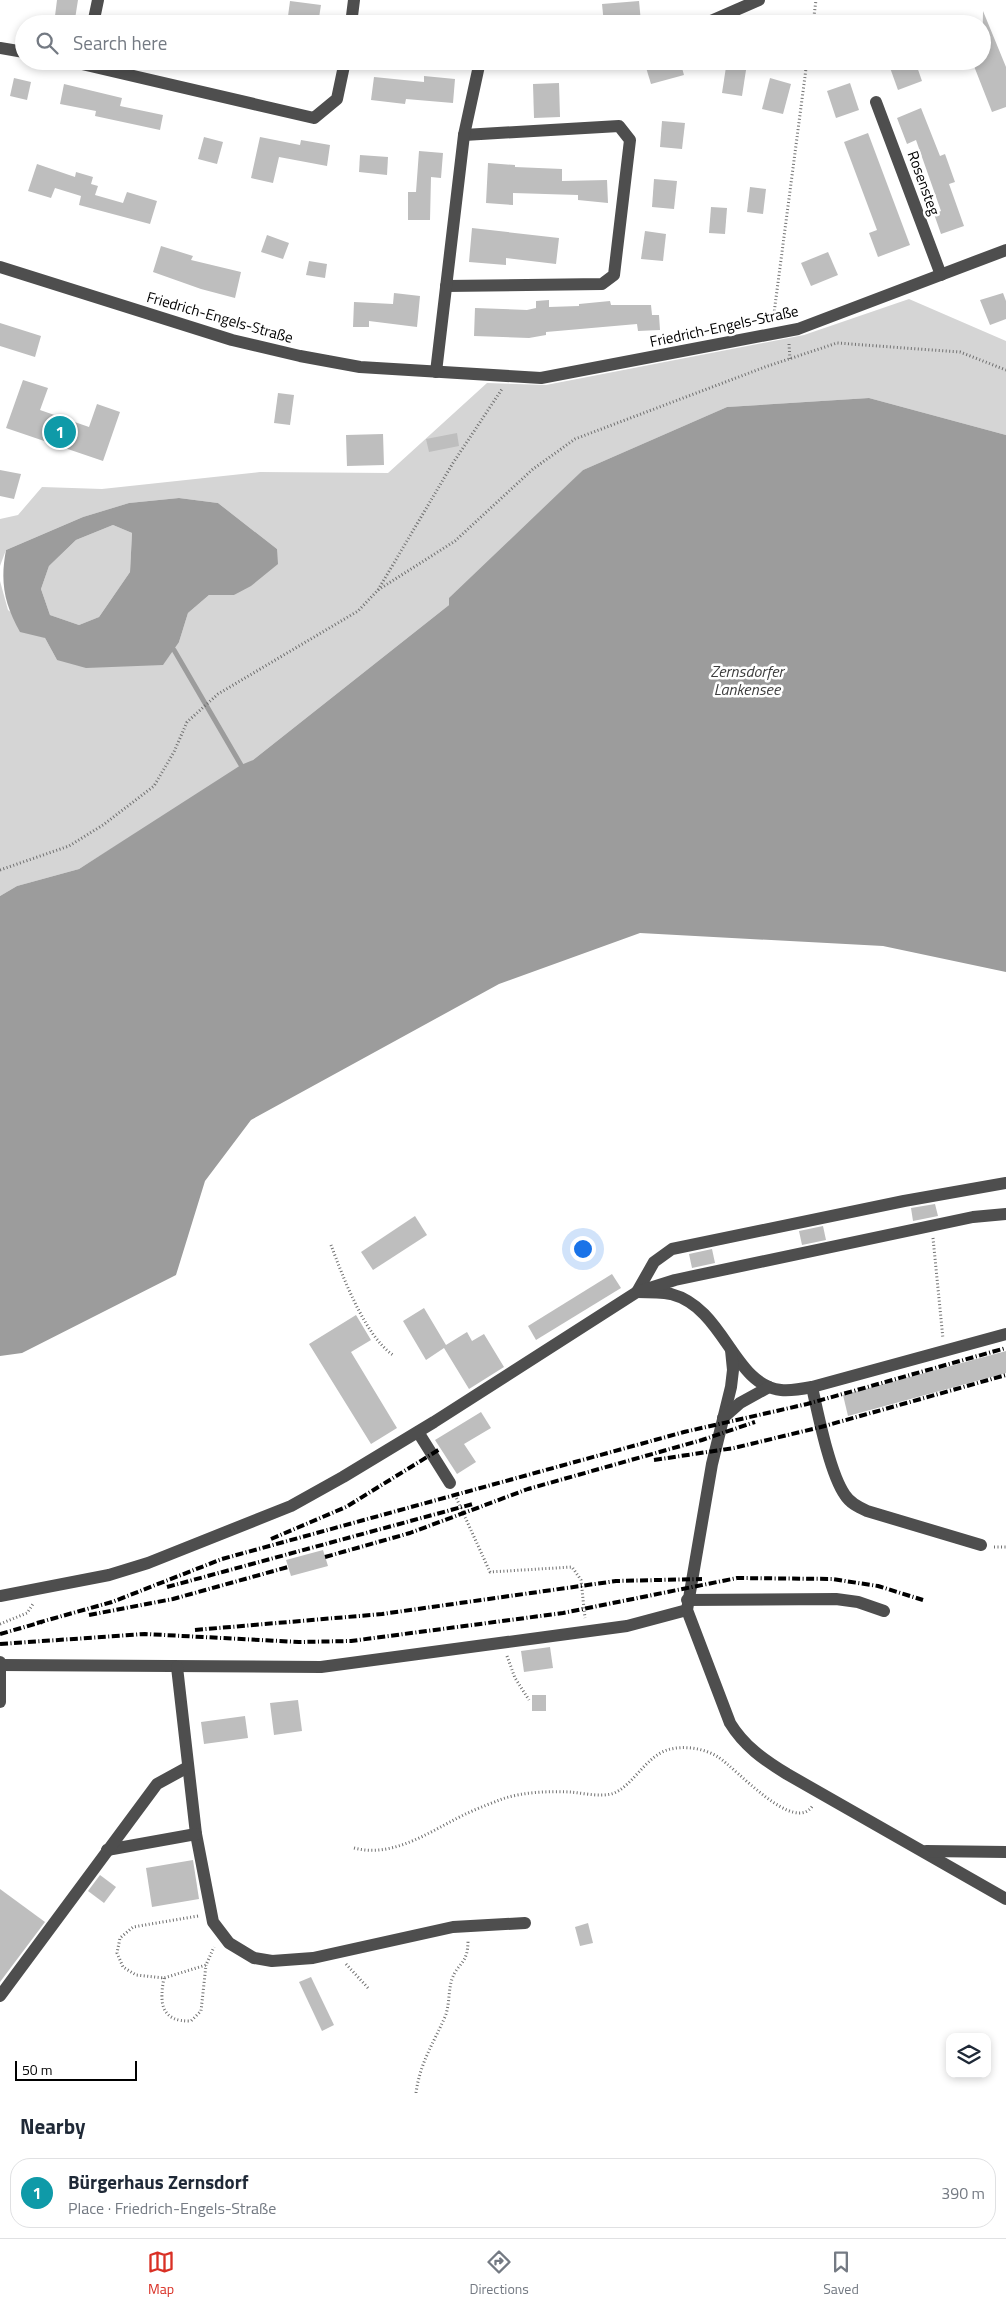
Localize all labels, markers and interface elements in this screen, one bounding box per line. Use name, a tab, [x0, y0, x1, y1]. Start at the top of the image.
search box	[15, 15, 991, 70]
text: Search here	[73, 28, 167, 57]
icon: search	[33, 29, 61, 57]
street label: Rosensteg	[902, 148, 946, 219]
street label: Friedrich-Engels-Straße	[144, 285, 296, 349]
street label: Friedrich-Engels-Straße	[648, 299, 800, 353]
pin: 1	[44, 413, 76, 451]
water label: Zernsdorfer Lankensee	[710, 659, 786, 701]
your location	[570, 1236, 596, 1262]
map controls	[946, 2033, 991, 2078]
button: layers	[946, 2033, 991, 2078]
scale bar	[15, 2058, 138, 2081]
text: 50 m	[22, 2059, 52, 2080]
text: Nearby	[20, 2110, 85, 2142]
text: Bürgerhaus Zernsdorf	[68, 2167, 249, 2196]
text: 1	[33, 2181, 41, 2205]
text: 390 m	[941, 2181, 985, 2205]
text: Place · Friedrich-Engels-Straße	[68, 2196, 276, 2220]
tab: Map	[147, 2248, 175, 2299]
tab: Directions	[469, 2248, 529, 2299]
tab: Saved	[823, 2248, 859, 2299]

